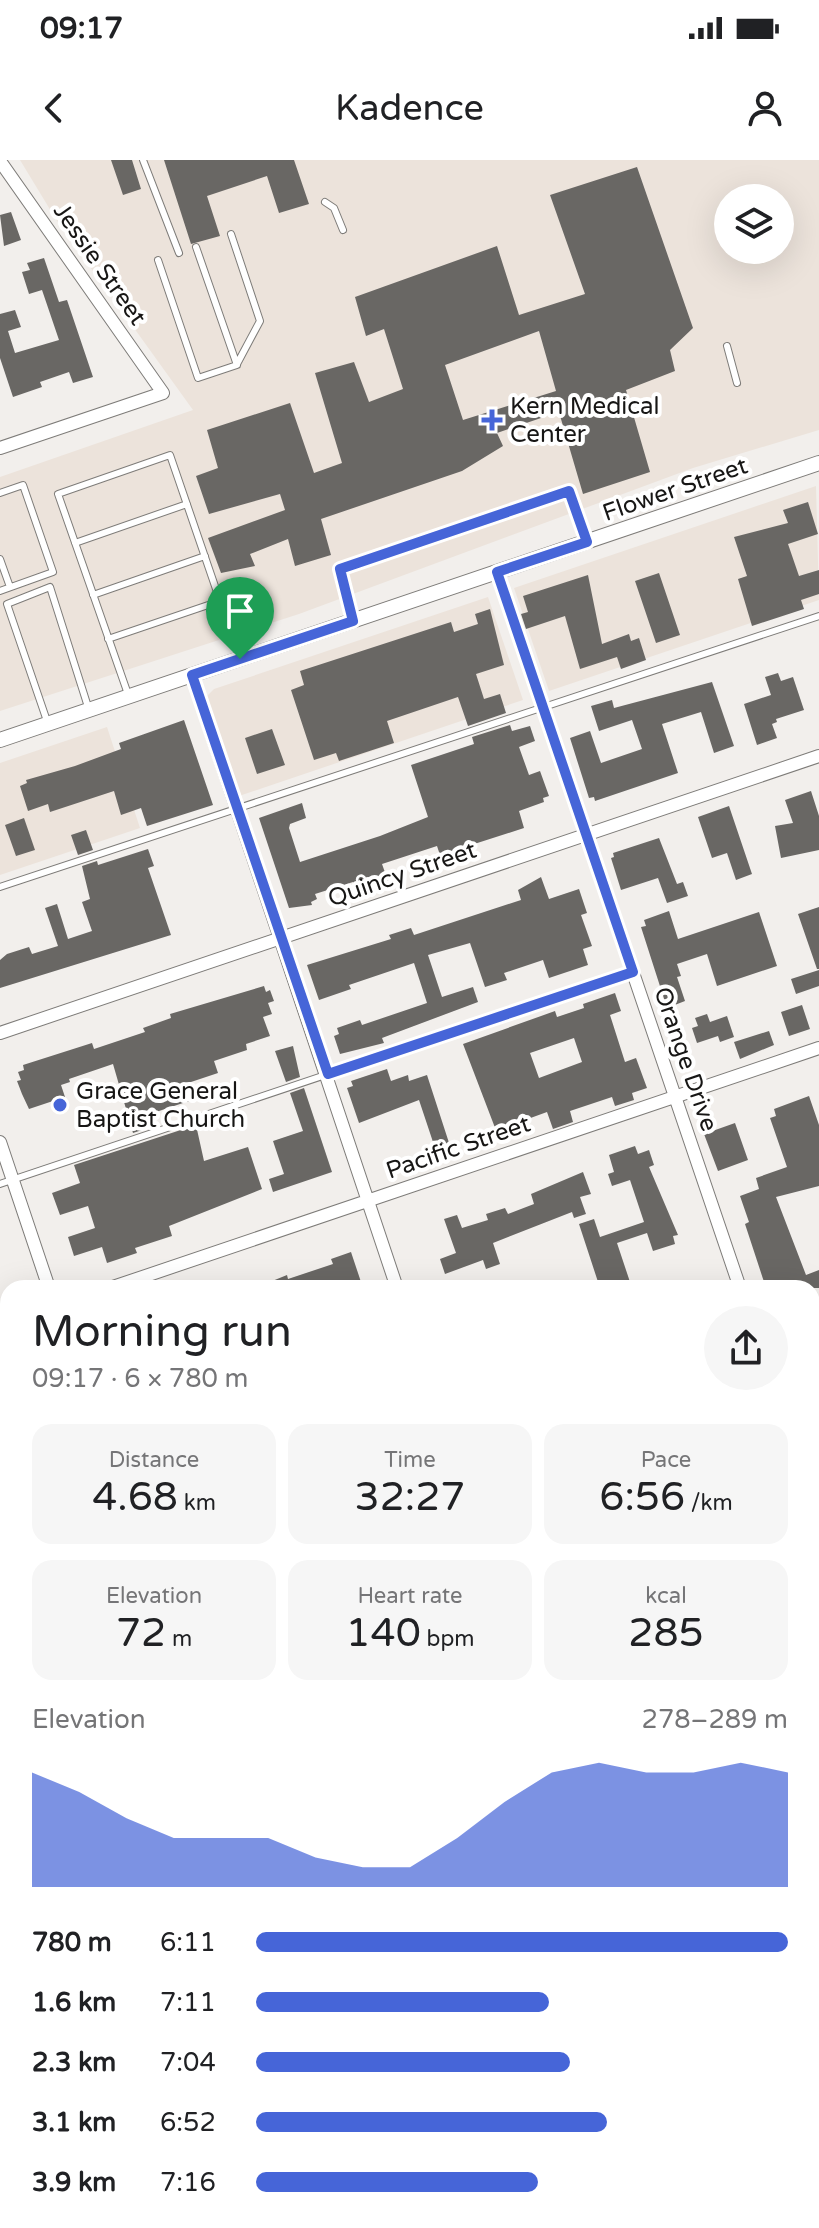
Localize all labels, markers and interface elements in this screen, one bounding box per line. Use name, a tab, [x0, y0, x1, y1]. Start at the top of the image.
text: 09:17	[40, 10, 123, 47]
icon: back	[32, 86, 76, 130]
icon: person	[743, 86, 787, 130]
text: Kadence	[335, 87, 484, 130]
map controls	[714, 184, 794, 264]
button: layers	[714, 184, 794, 264]
street label: Jessie Street	[47, 198, 152, 331]
place label: Kern Medical Center	[510, 392, 660, 449]
marker: Kern Medical Center	[481, 409, 503, 431]
street label: Flower Street	[599, 451, 751, 528]
pin	[206, 577, 274, 659]
icon: arrive	[218, 589, 262, 633]
street label: Quincy Street	[324, 836, 480, 913]
street label: Orange Drive	[647, 983, 724, 1135]
place label: Grace General Baptist Church	[76, 1077, 245, 1134]
marker: Grace General Baptist Church	[51, 1096, 69, 1114]
street label: Pacific Street	[382, 1109, 534, 1186]
text: Morning run	[32, 1306, 292, 1359]
button: share	[704, 1306, 788, 1390]
text: 09:17 · 6 × 780 m	[32, 1363, 248, 1394]
text: Distance	[109, 1447, 199, 1473]
text: Time	[384, 1447, 436, 1473]
text: Pace	[641, 1447, 691, 1473]
text: 4.68	[92, 1473, 178, 1521]
text: 32:27	[355, 1473, 465, 1521]
text: 6:56	[599, 1473, 685, 1521]
text: km	[178, 1490, 216, 1516]
text: /km	[685, 1490, 733, 1516]
text: Elevation	[106, 1583, 202, 1609]
text: Heart rate	[358, 1583, 462, 1609]
text: kcal	[645, 1583, 687, 1609]
text: 72	[116, 1609, 166, 1657]
text: 140	[345, 1609, 421, 1657]
text: 285	[628, 1609, 704, 1657]
text: m	[166, 1626, 192, 1652]
text: bpm	[421, 1626, 475, 1652]
text: Elevation	[32, 1704, 146, 1735]
text: 278–289 m	[642, 1704, 788, 1735]
text: 780 m	[32, 1927, 112, 1958]
text: 6:11	[160, 1927, 216, 1958]
text: 1.6 km	[32, 1987, 116, 2018]
text: 7:11	[160, 1987, 216, 2018]
text: 2.3 km	[32, 2047, 116, 2078]
text: 7:04	[160, 2047, 216, 2078]
text: 3.1 km	[32, 2107, 116, 2138]
text: 6:52	[160, 2107, 216, 2138]
text: 3.9 km	[32, 2167, 116, 2198]
text: 7:16	[160, 2167, 216, 2198]

